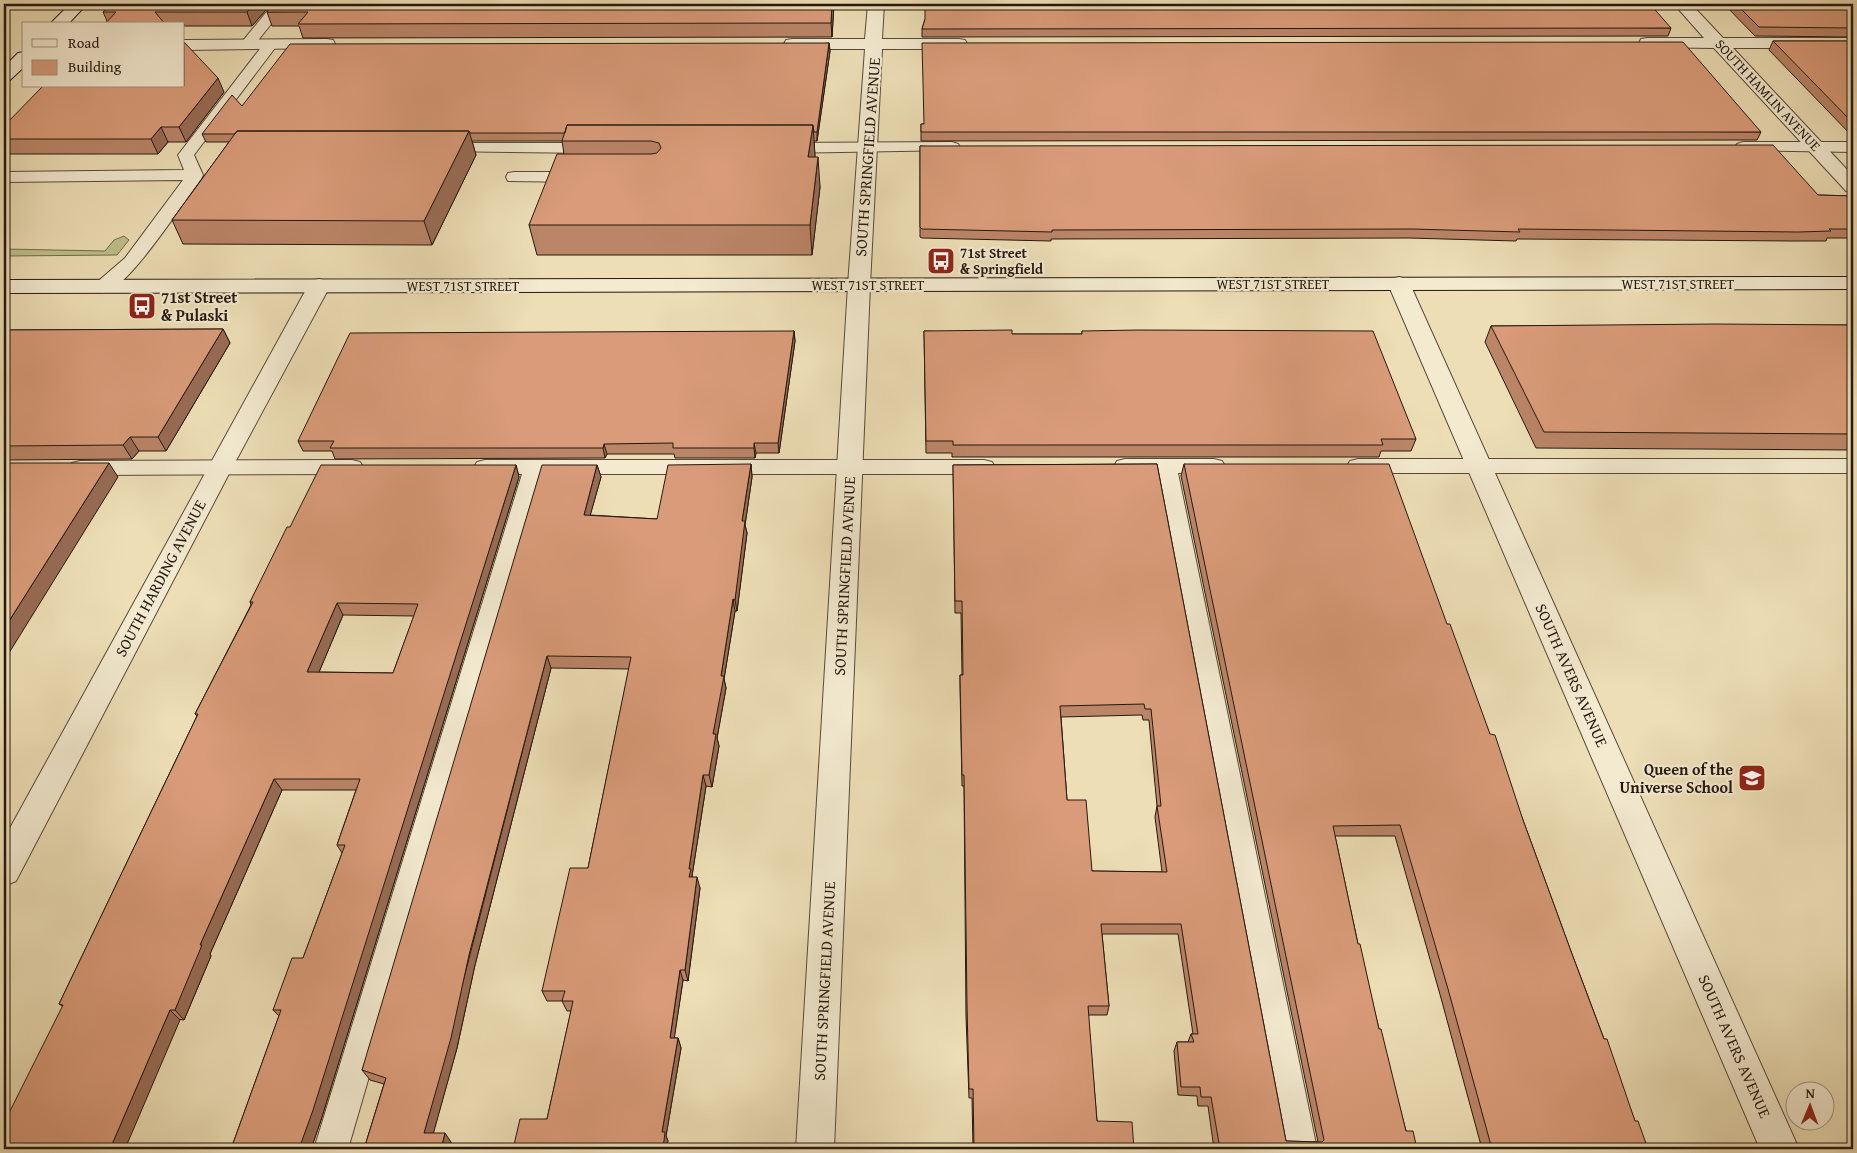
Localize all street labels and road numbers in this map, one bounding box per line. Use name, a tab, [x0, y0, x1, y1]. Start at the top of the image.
street label: SOUTH HAMLIN AVENUE	[1711, 35, 1825, 155]
street label: SOUTH SPRINGFIELD AVENUE	[848, 57, 886, 257]
street label: WEST 71ST STREET	[1217, 274, 1330, 294]
street label: WEST 71ST STREET	[1622, 274, 1735, 294]
street label: WEST 71ST STREET	[812, 275, 925, 295]
street label: WEST 71ST STREET	[407, 276, 520, 296]
street label: SOUTH SPRINGFIELD AVENUE	[827, 476, 861, 676]
street label: SOUTH HARDING AVENUE	[108, 495, 212, 661]
street label: SOUTH AVERS AVENUE	[1530, 599, 1614, 751]
street label: SOUTH SPRINGFIELD AVENUE	[807, 881, 841, 1081]
street label: SOUTH AVERS AVENUE	[1693, 970, 1777, 1122]

